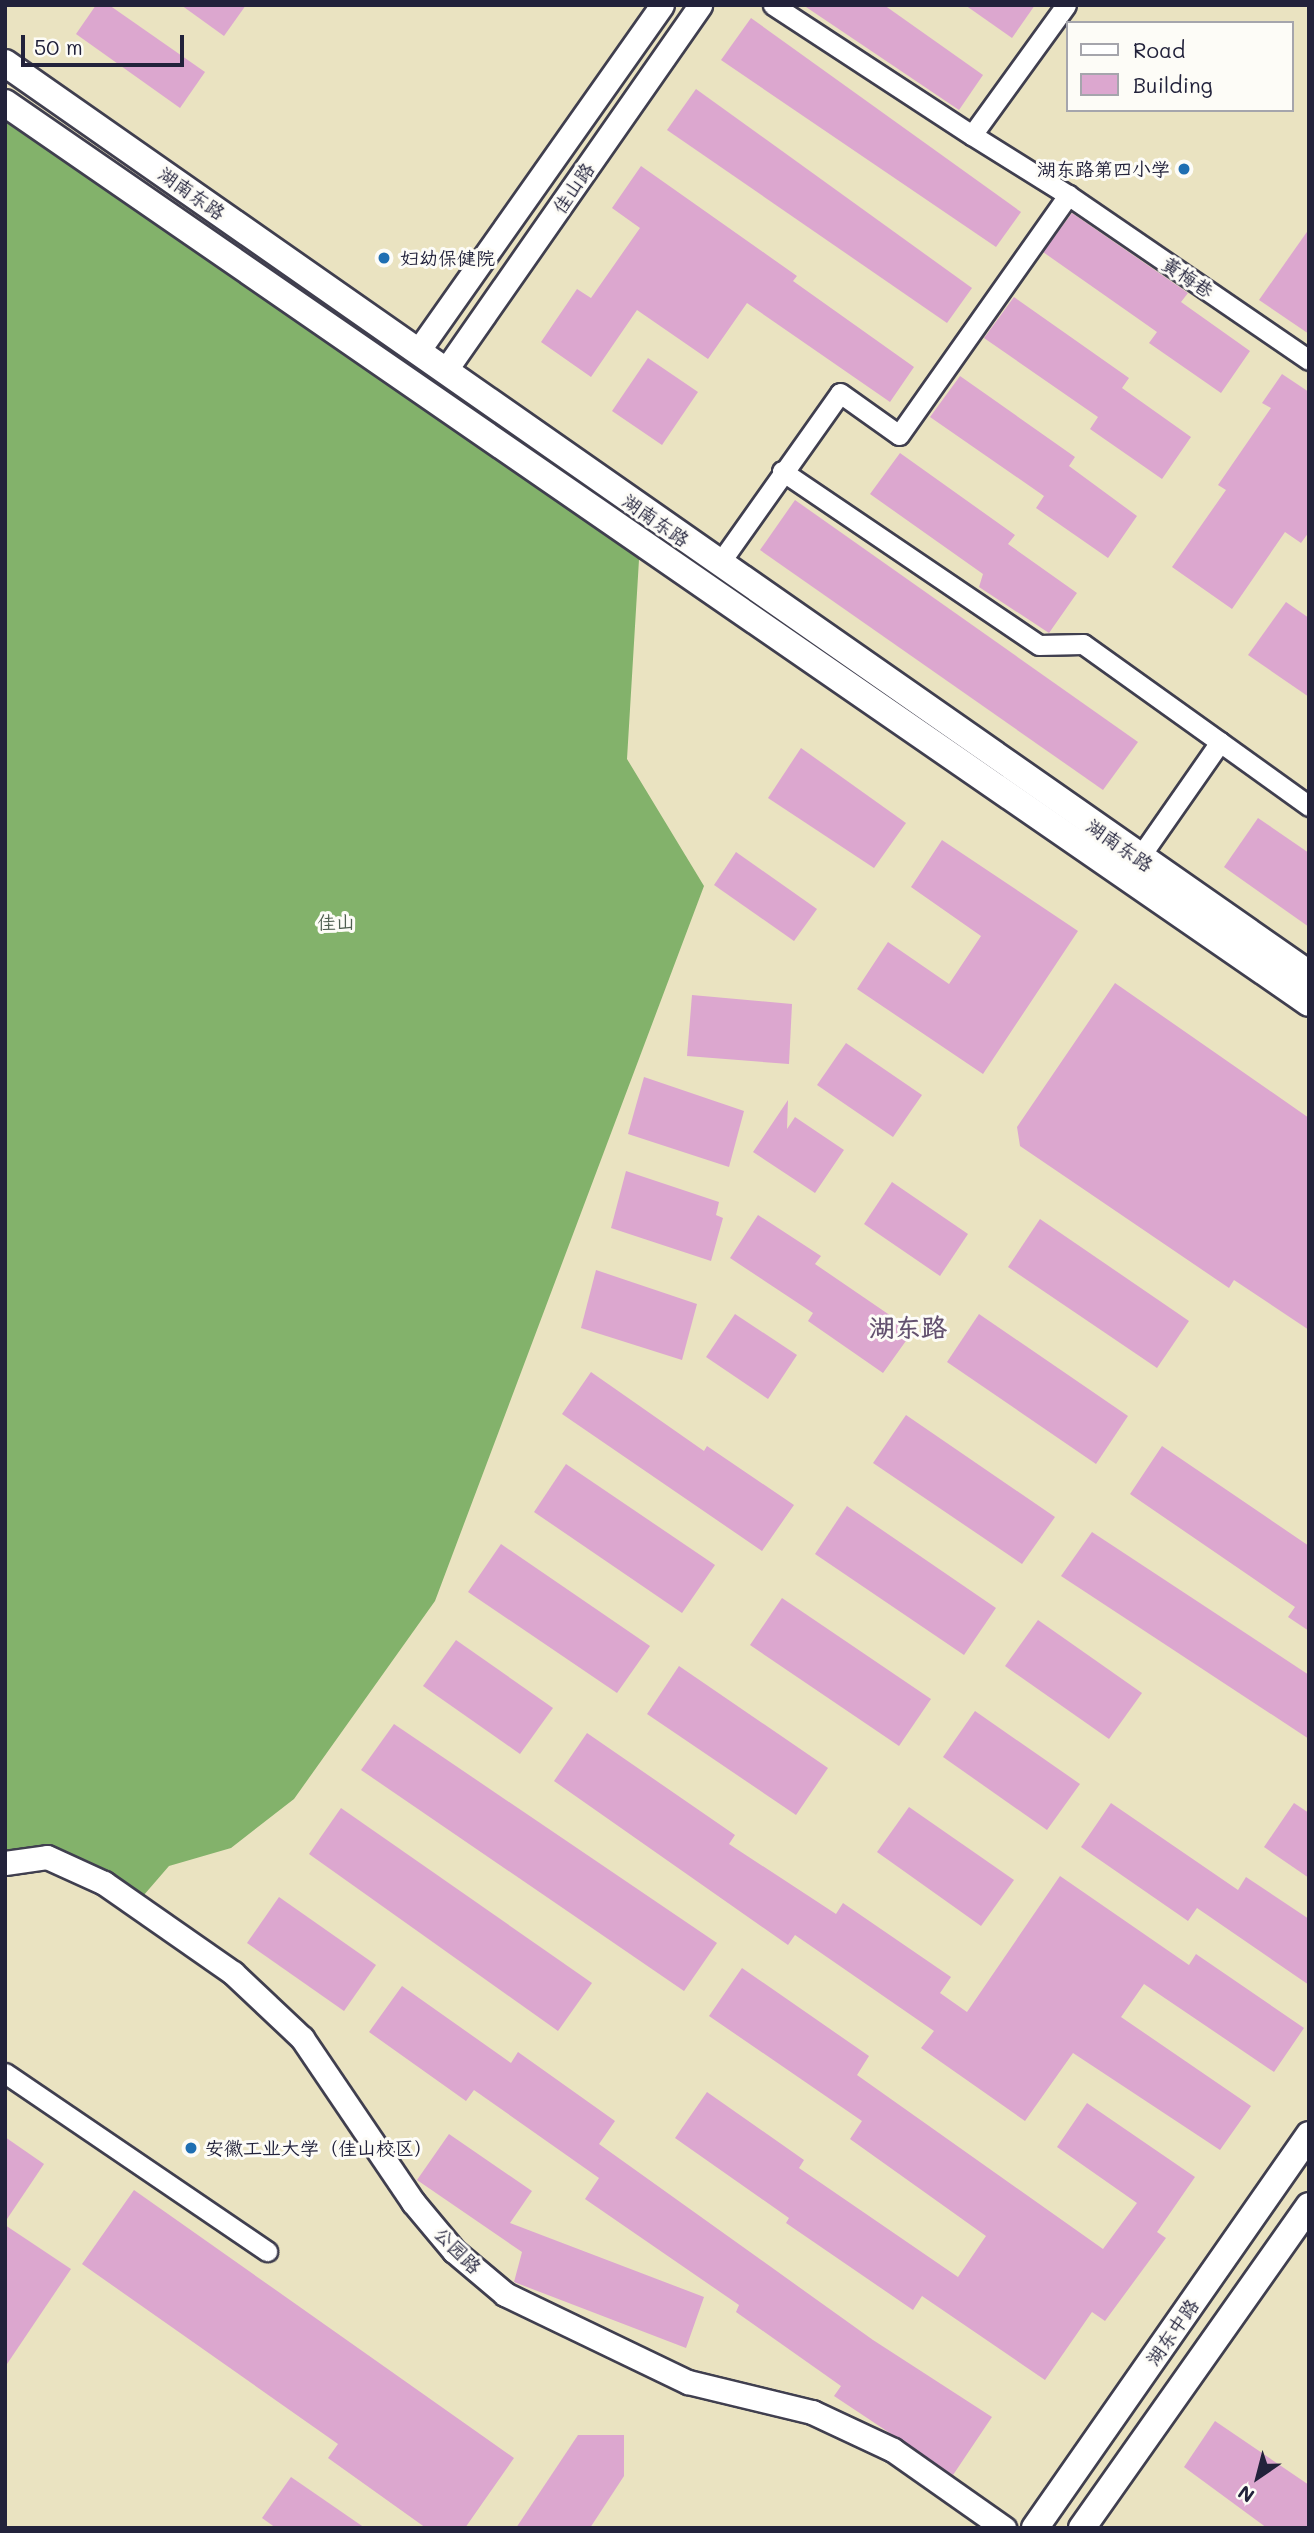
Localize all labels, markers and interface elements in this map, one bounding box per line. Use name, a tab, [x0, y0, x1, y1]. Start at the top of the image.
scale bar	[24, 21, 187, 65]
legend	[1066, 21, 1293, 112]
text: 50 m	[34, 33, 83, 60]
text: Road	[1133, 36, 1185, 63]
text: Building	[1133, 71, 1213, 98]
street label: 佳山路	[547, 158, 599, 218]
place label: 湖东路第四小学	[1037, 158, 1170, 180]
marker: 湖东路第四小学	[1176, 161, 1192, 177]
street label: 湖南东路	[154, 162, 230, 224]
place label: 妇幼保健院	[400, 247, 495, 269]
marker: 妇幼保健院	[374, 248, 394, 268]
street label: 黄梅巷	[1158, 252, 1218, 302]
street label: 湖南东路	[618, 489, 694, 551]
street label: 湖南东路	[1082, 814, 1158, 876]
park label: 佳山	[317, 911, 355, 933]
district label: 湖东路	[869, 1312, 947, 1344]
place label: 安徽工业大学（佳山校区）	[205, 2137, 433, 2159]
marker: 安徽工业大学（佳山校区）	[183, 2140, 199, 2156]
street label: 公园路	[430, 2222, 486, 2278]
street label: 湖东中路	[1141, 2294, 1203, 2370]
north arrow	[1223, 2442, 1293, 2512]
text: N	[1233, 2480, 1259, 2509]

